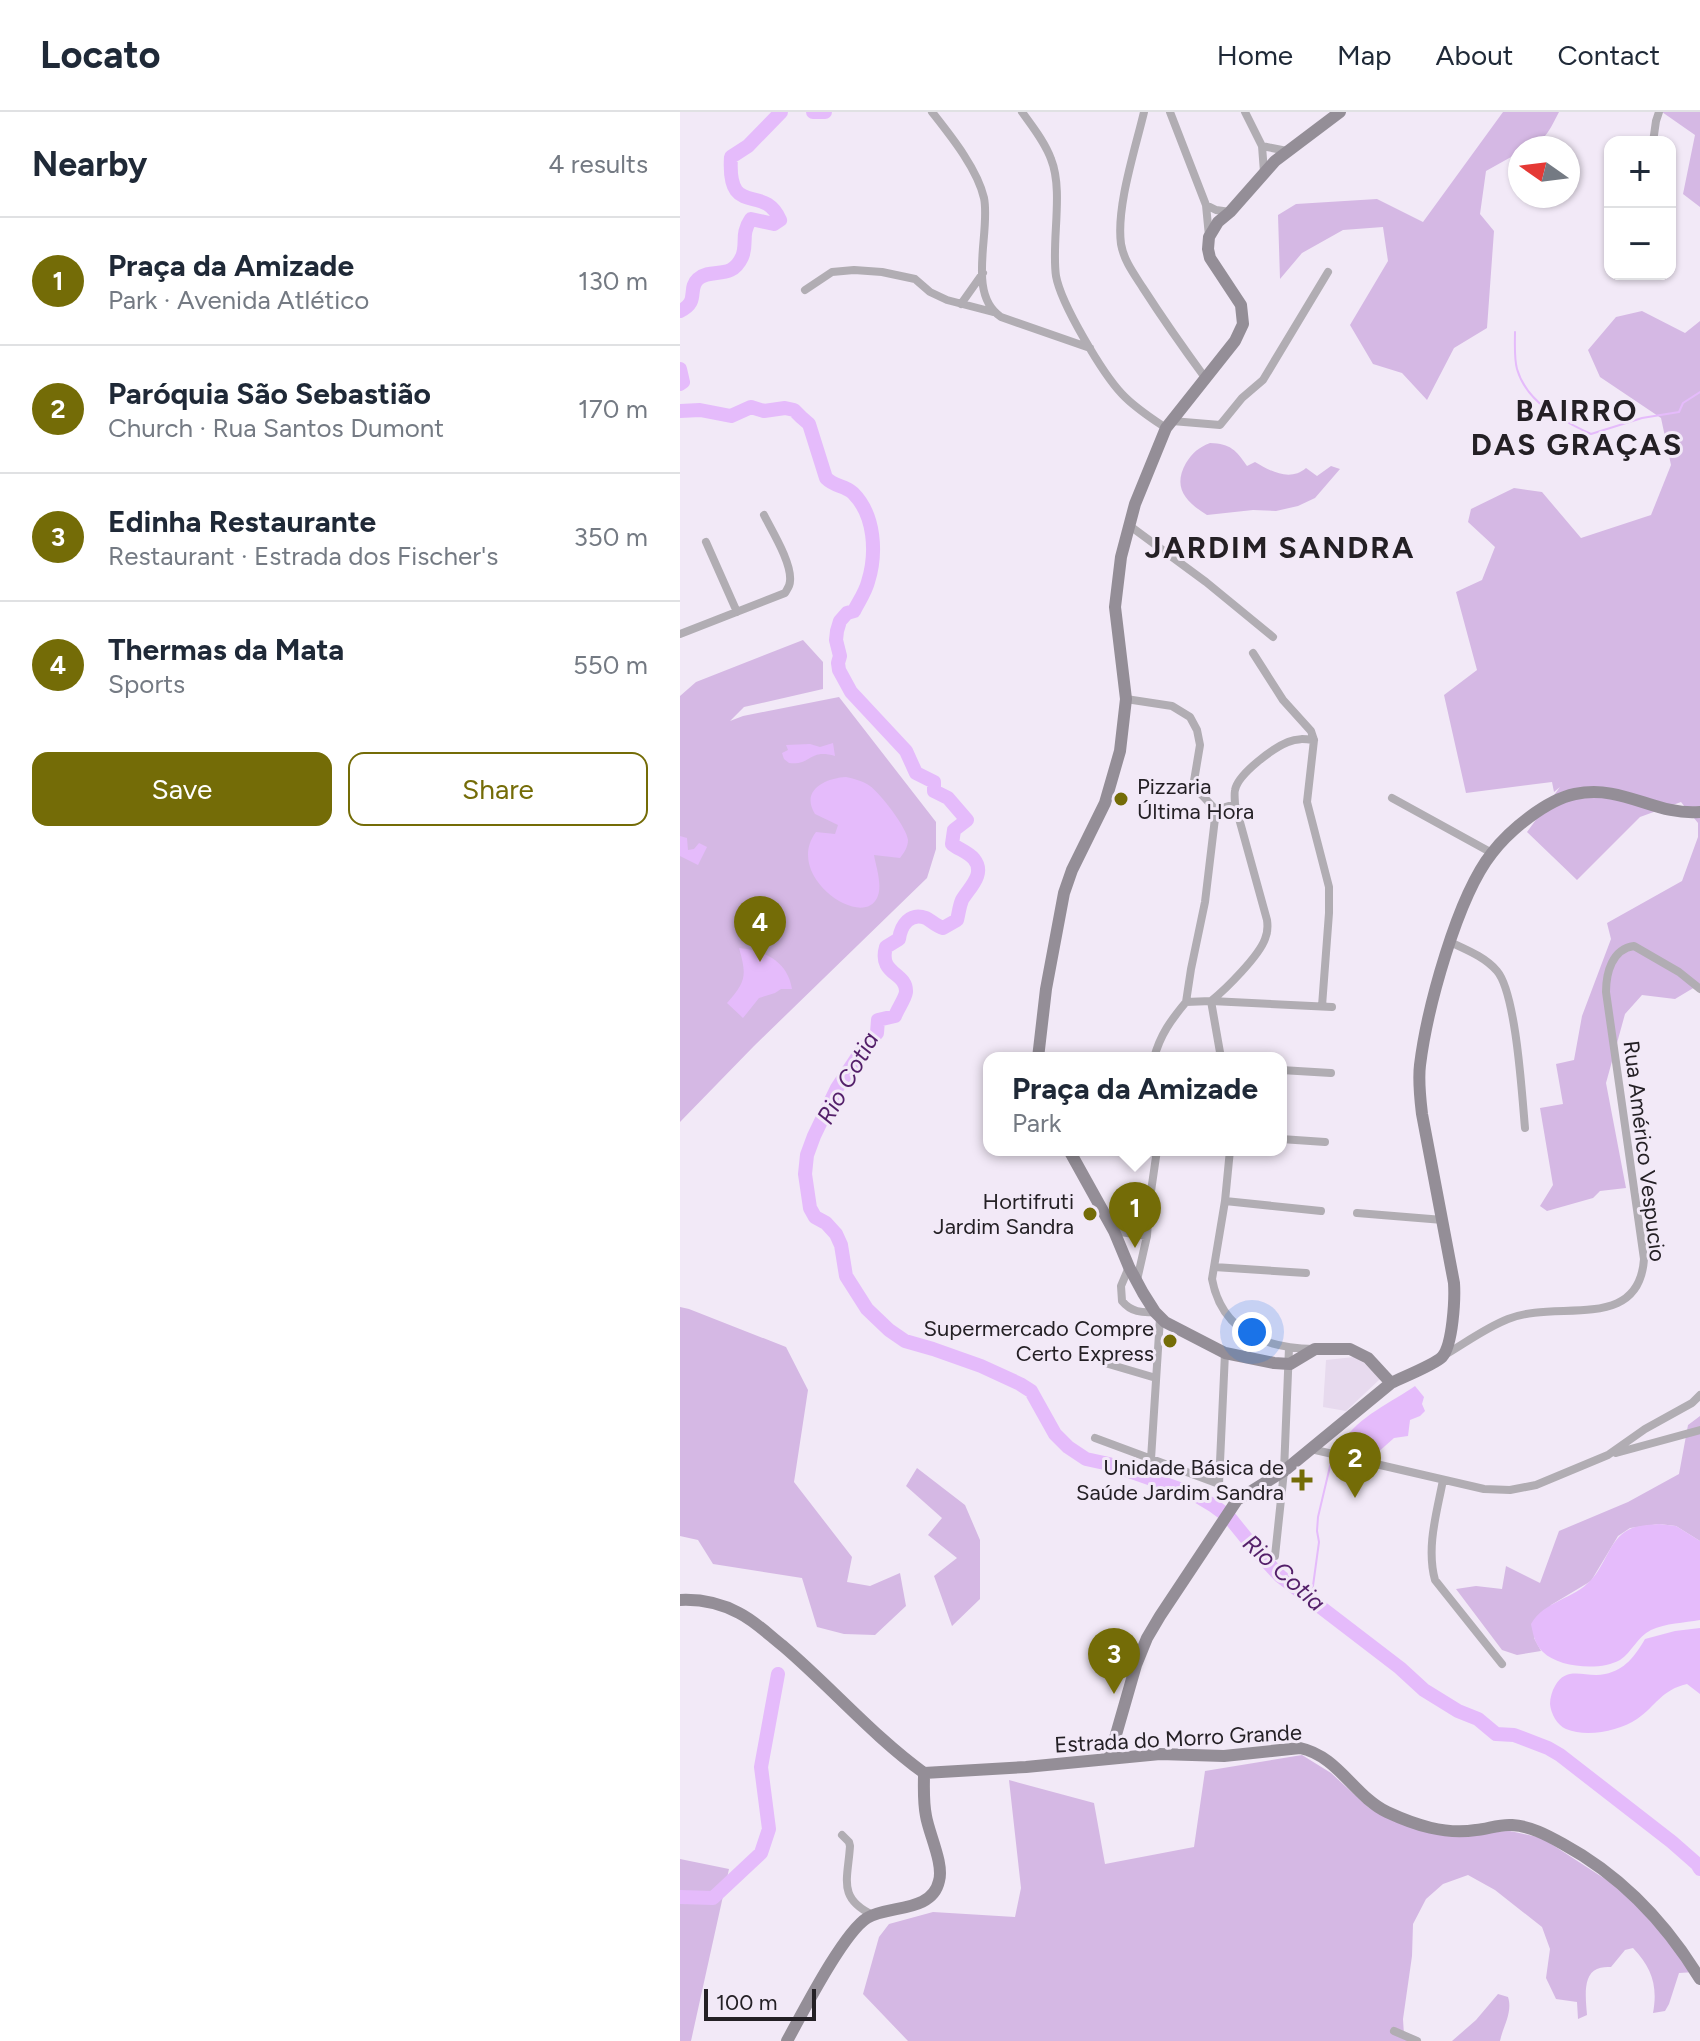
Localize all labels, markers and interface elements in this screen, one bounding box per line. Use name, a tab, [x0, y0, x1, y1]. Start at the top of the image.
text: Locato	[40, 32, 161, 78]
text: Home	[1217, 38, 1293, 72]
text: Map	[1337, 38, 1392, 72]
text: About	[1436, 38, 1513, 72]
text: Contact	[1557, 38, 1660, 72]
north arrow	[1508, 136, 1580, 208]
map controls	[1604, 136, 1676, 280]
button: +	[1604, 136, 1676, 208]
text: Nearby	[32, 144, 147, 185]
text: 4 results	[548, 148, 648, 180]
button: −	[1604, 208, 1676, 280]
text: Praça da Amizade	[108, 247, 354, 284]
text: 1	[53, 265, 63, 297]
text: 130 m	[578, 265, 648, 297]
text: Park · Avenida Atlético	[108, 284, 369, 316]
text: Paróquia São Sebastião	[108, 375, 431, 412]
district label: BAIRRO DAS GRAÇAS	[1471, 392, 1683, 463]
text: 2	[50, 393, 66, 425]
text: 170 m	[578, 393, 648, 425]
text: Church · Rua Santos Dumont	[108, 412, 444, 444]
text: Edinha Restaurante	[108, 503, 376, 540]
text: 3	[51, 521, 65, 553]
text: 350 m	[574, 521, 648, 553]
district label: JARDIM SANDRA	[1145, 529, 1415, 566]
text: Restaurant · Estrada dos Fischer's	[108, 540, 498, 572]
text: Thermas da Mata	[108, 631, 344, 668]
text: 4	[50, 649, 66, 681]
text: 550 m	[573, 649, 648, 681]
text: Sports	[108, 668, 185, 700]
button: Save	[32, 752, 332, 826]
button: Share	[348, 752, 648, 826]
place label: Pizzaria Última Hora	[1137, 773, 1254, 825]
marker: Pizzaria Última Hora	[1112, 790, 1130, 808]
pin: 4	[734, 896, 786, 962]
water label: Rio Cotia	[810, 1027, 885, 1129]
street label: Rua Américo Vespucio	[1618, 1039, 1671, 1263]
popup	[983, 1052, 1287, 1156]
text: Praça da Amizade	[1012, 1070, 1258, 1107]
text: Park	[1012, 1107, 1061, 1139]
pin: 1	[1109, 1182, 1161, 1248]
place label: Hortifruti Jardim Sandra	[933, 1188, 1074, 1240]
marker: Hortifruti Jardim Sandra	[1081, 1205, 1099, 1223]
your location	[1232, 1312, 1272, 1352]
place label: Supermercado Compre Certo Express	[924, 1315, 1154, 1367]
marker: Supermercado Compre Certo Express	[1161, 1332, 1179, 1350]
pin: 2	[1329, 1432, 1381, 1498]
place label: Unidade Básica de Saúde Jardim Sandra	[1076, 1454, 1284, 1506]
marker: Unidade Básica de Saúde Jardim Sandra	[1291, 1469, 1313, 1491]
water label: Rio Cotia	[1237, 1528, 1331, 1617]
pin: 3	[1088, 1628, 1140, 1694]
street label: Estrada do Morro Grande	[1054, 1719, 1303, 1758]
scale bar	[704, 1985, 816, 2021]
text: 100 m	[716, 1989, 777, 2016]

